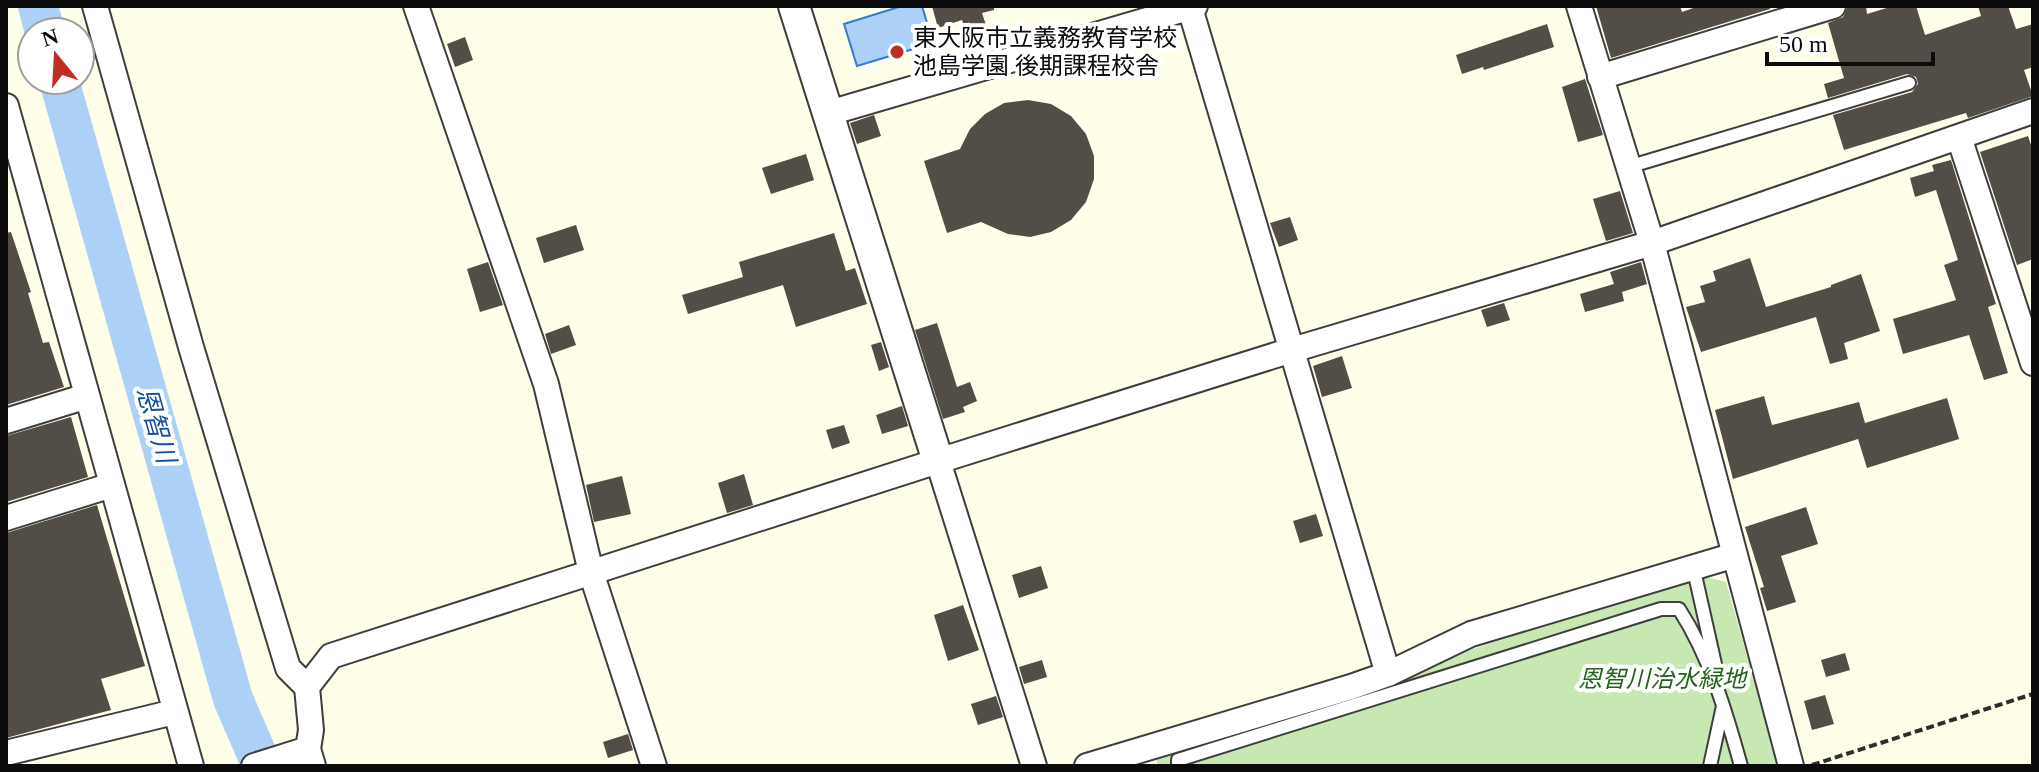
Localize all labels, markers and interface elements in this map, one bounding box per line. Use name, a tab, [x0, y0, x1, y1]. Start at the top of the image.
north arrow	[16, 16, 96, 96]
scale bar	[1767, 16, 1933, 66]
text: N	[39, 23, 61, 52]
place label: 東大阪市立義務教育学校 池島学園 後期課程校舎	[913, 25, 1177, 79]
text: 50 m	[1779, 31, 1828, 57]
marker: 東大阪市立義務教育学校 池島学園 後期課程校舎	[888, 43, 906, 61]
water label: 恩智川	[131, 384, 182, 469]
park label: 恩智川治水緑地	[1578, 666, 1749, 692]

